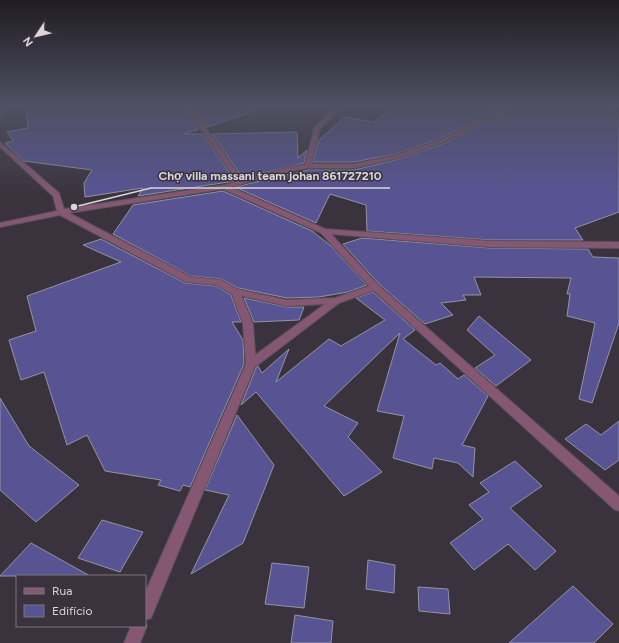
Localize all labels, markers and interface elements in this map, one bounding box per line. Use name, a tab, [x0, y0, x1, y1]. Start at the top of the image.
north arrow	[16, 16, 56, 56]
text: N	[20, 34, 36, 49]
callout: Chợ villa massani team johan 861727210	[151, 164, 390, 188]
text: Chợ villa massani team johan 861727210	[158, 169, 382, 183]
legend	[16, 575, 146, 627]
text: Rua	[52, 584, 72, 598]
text: Edifício	[52, 604, 92, 618]

